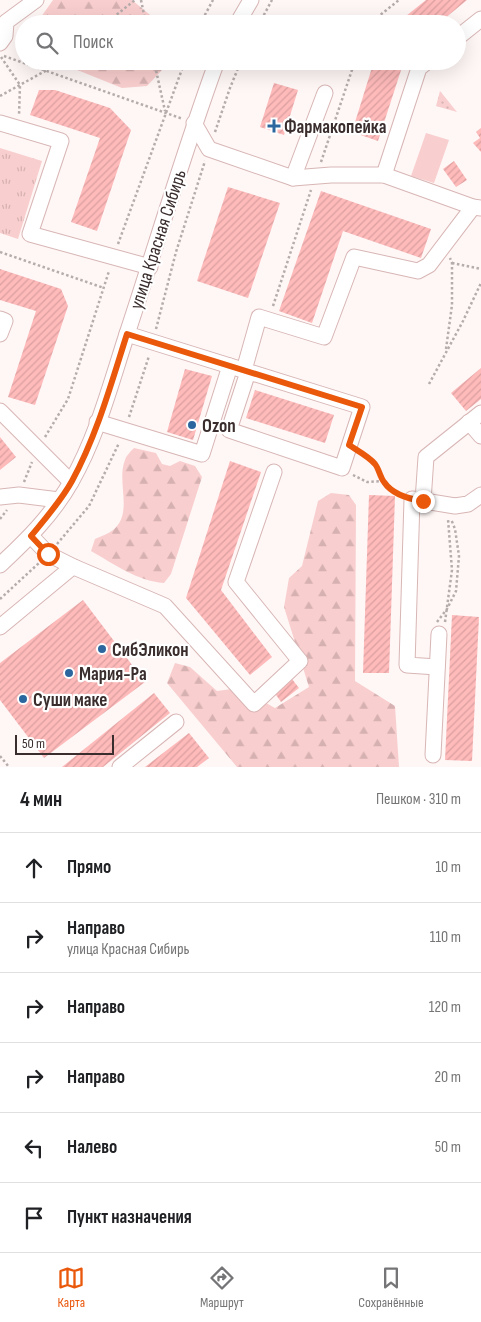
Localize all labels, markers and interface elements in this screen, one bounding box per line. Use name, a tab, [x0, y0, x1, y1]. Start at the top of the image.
search box	[15, 15, 466, 70]
icon: search	[33, 29, 61, 57]
text: Поиск	[73, 31, 113, 54]
place label: Фармакопейка	[284, 116, 386, 139]
marker: Фармакопейка	[268, 120, 280, 132]
street label: улица Красная Сибирь	[125, 167, 192, 312]
place label: Ozon	[202, 415, 236, 438]
marker: Ozon	[186, 419, 198, 431]
route end	[412, 490, 435, 513]
route start	[37, 543, 60, 566]
place label: СибЭликон	[112, 639, 189, 662]
marker: СибЭликон	[96, 643, 108, 655]
place label: Мария-Ра	[79, 663, 147, 686]
marker: Мария-Ра	[63, 667, 75, 679]
place label: Суши маке	[33, 689, 107, 712]
marker: Суши маке	[17, 693, 29, 705]
scale bar	[15, 732, 114, 755]
text: 50 m	[22, 735, 45, 752]
text: 4 мин	[20, 787, 62, 812]
text: Пешком · 310 m	[376, 790, 461, 809]
icon: ahead	[20, 854, 48, 882]
text: Прямо	[67, 856, 111, 879]
text: 10 m	[435, 858, 461, 877]
text: Направо	[67, 917, 125, 940]
icon: right	[20, 924, 48, 952]
text: 110 m	[430, 928, 461, 947]
text: улица Красная Сибирь	[67, 940, 190, 959]
icon: right	[20, 994, 48, 1022]
text: Направо	[67, 996, 125, 1019]
text: 120 m	[429, 998, 461, 1017]
icon: right	[20, 1064, 48, 1092]
text: Направо	[67, 1066, 125, 1089]
text: 20 m	[434, 1068, 461, 1087]
icon: left	[20, 1134, 48, 1162]
text: Налево	[67, 1136, 117, 1159]
text: 50 m	[435, 1138, 461, 1157]
icon: arrive	[20, 1204, 48, 1232]
text: Пункт назначения	[67, 1206, 192, 1229]
tab: Карта	[57, 1264, 85, 1311]
tab: Маршрут	[200, 1264, 244, 1311]
tab: Сохранённые	[358, 1264, 424, 1311]

